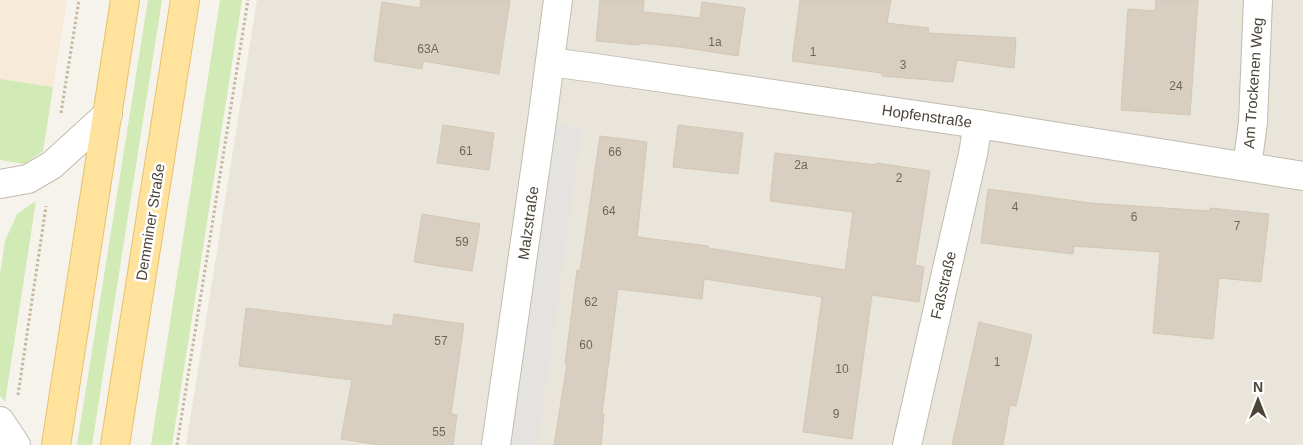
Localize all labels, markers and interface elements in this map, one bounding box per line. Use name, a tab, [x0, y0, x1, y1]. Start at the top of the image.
street label: Am Trockenen Weg	[1240, 17, 1266, 149]
house number: 1a	[708, 35, 722, 49]
house number: 63A	[417, 42, 439, 56]
house number: 1	[810, 45, 817, 59]
house number: 3	[900, 58, 907, 72]
house number: 24	[1169, 79, 1183, 93]
street label: Hopfenstraße	[881, 101, 973, 131]
house number: 61	[459, 144, 473, 158]
house number: 66	[608, 145, 622, 159]
house number: 2a	[794, 158, 808, 172]
street label: Demminer Straße	[132, 162, 168, 282]
house number: 2	[896, 171, 903, 185]
street label: Malzstraße	[514, 185, 542, 261]
house number: 4	[1012, 200, 1019, 214]
house number: 64	[602, 204, 616, 218]
house number: 6	[1131, 210, 1138, 224]
house number: 7	[1234, 219, 1241, 233]
house number: 59	[455, 235, 469, 249]
street label: Faßstraße	[927, 249, 959, 321]
house number: 62	[584, 295, 598, 309]
house number: 57	[434, 334, 448, 348]
house number: 60	[579, 338, 593, 352]
house number: 1	[994, 355, 1001, 369]
house number: 10	[835, 362, 849, 376]
north arrow	[1233, 375, 1283, 425]
text: N	[1253, 379, 1263, 395]
house number: 9	[833, 407, 840, 421]
house number: 55	[432, 425, 446, 439]

